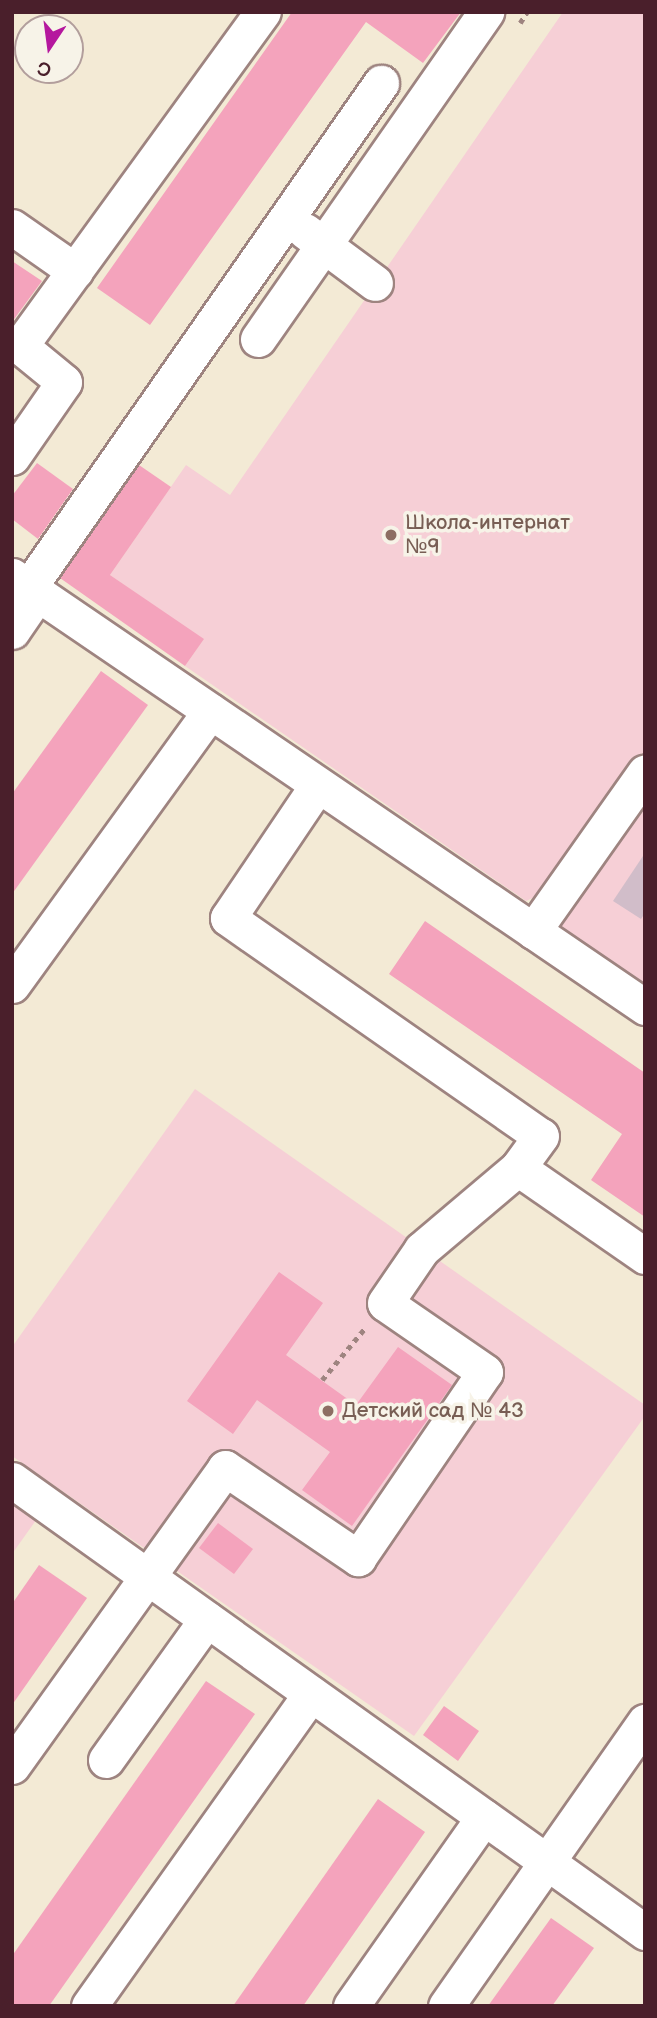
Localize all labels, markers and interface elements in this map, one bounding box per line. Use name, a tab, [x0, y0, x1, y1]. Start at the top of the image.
north arrow	[14, 14, 84, 84]
text: С	[36, 55, 54, 81]
place label: Школа-интернат №9	[405, 510, 570, 560]
marker: Школа-интернат №9	[383, 527, 399, 543]
place label: Детский сад № 43	[342, 1398, 524, 1424]
marker: Детский сад № 43	[320, 1403, 336, 1419]

